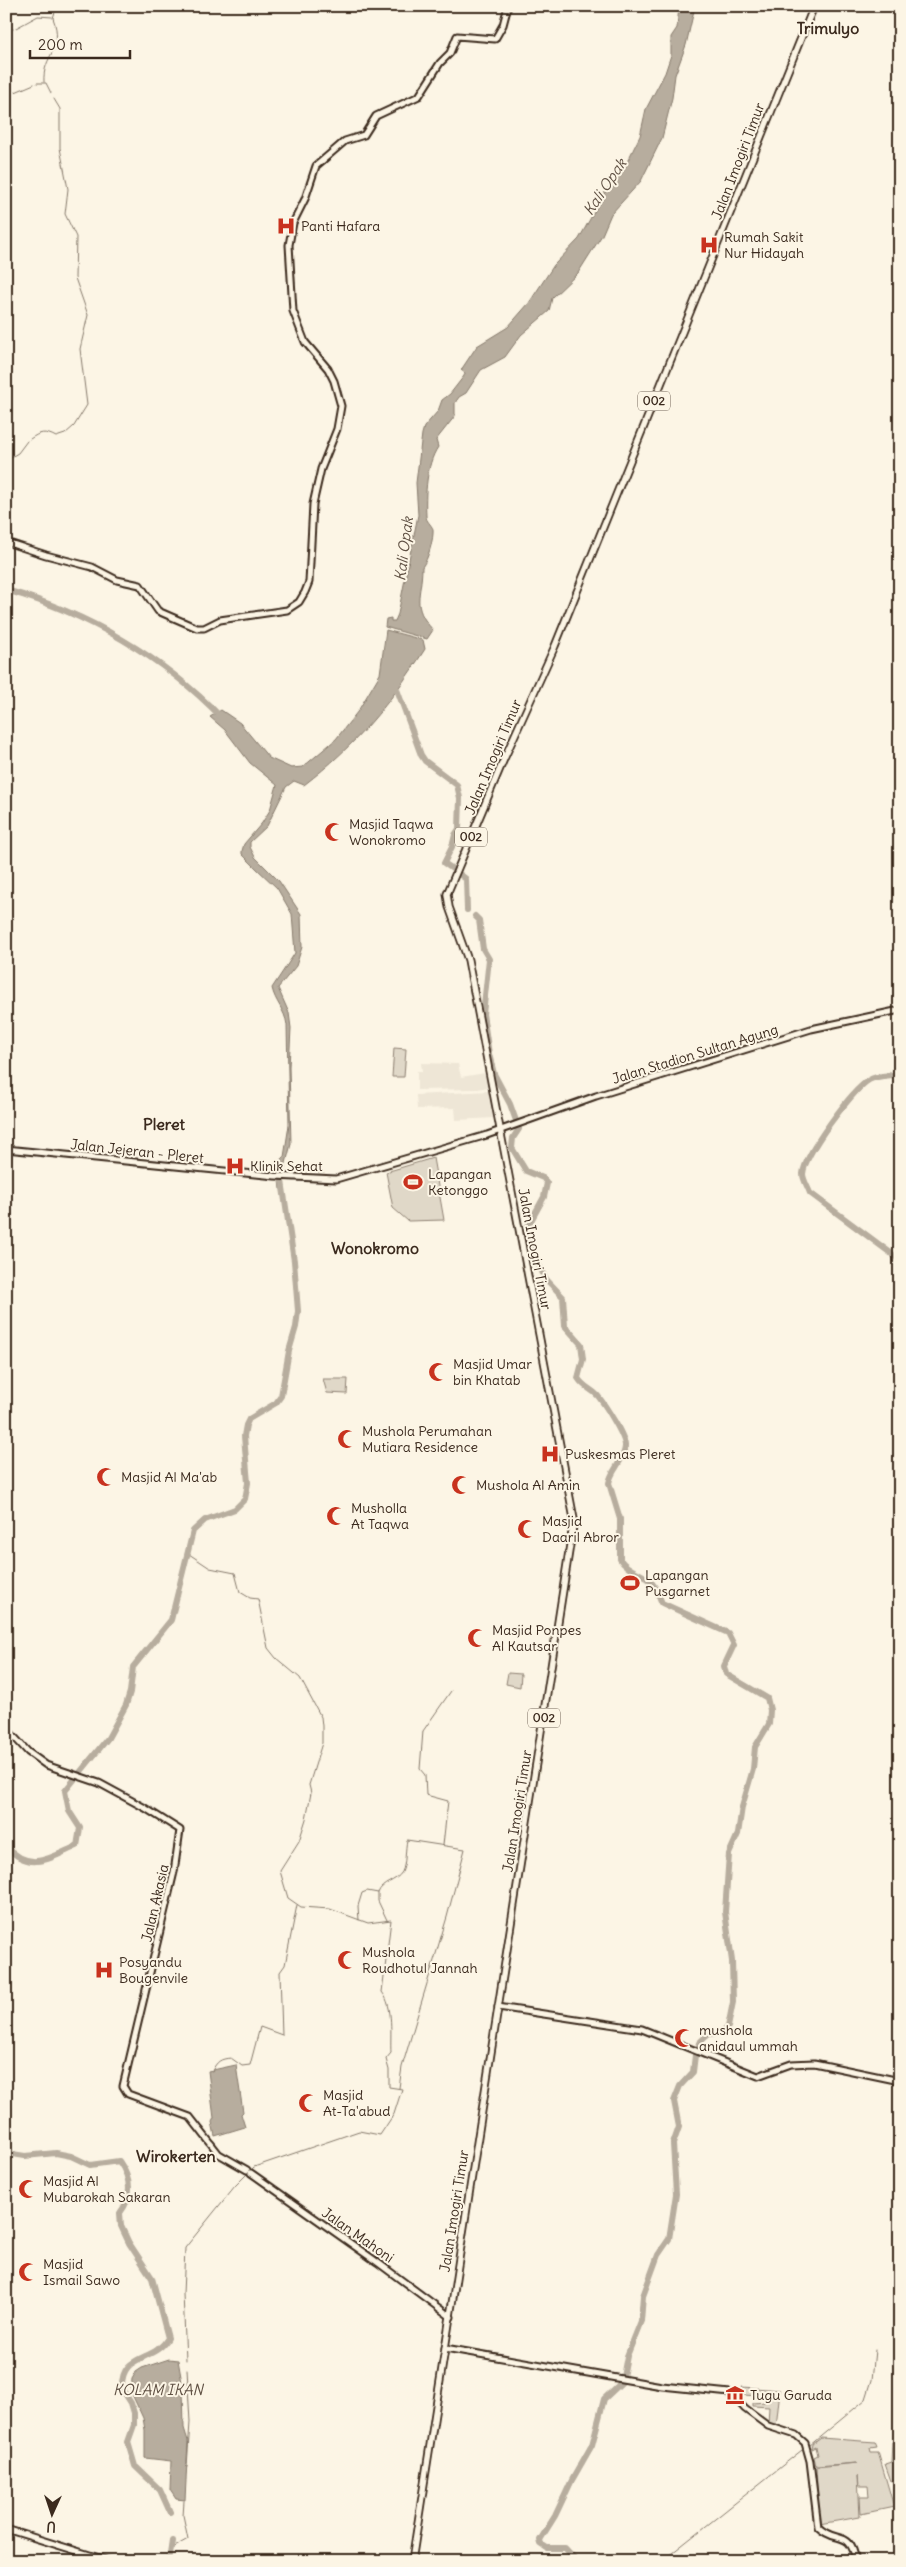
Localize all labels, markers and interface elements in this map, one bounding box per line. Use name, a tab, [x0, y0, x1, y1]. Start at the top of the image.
district label: Trimulyo	[797, 18, 859, 39]
scale bar	[30, 28, 130, 60]
text: 200 m	[38, 35, 83, 54]
street label: Jalan Imogiri Timur	[707, 100, 769, 222]
water label: Kali Opak	[579, 154, 631, 219]
hospital icon: Panti Hafara	[275, 215, 297, 237]
place label: Panti Hafara	[301, 217, 380, 235]
place label: Rumah Sakit Nur Hidayah	[724, 228, 804, 262]
hospital icon: Rumah Sakit Nur Hidayah	[698, 234, 720, 256]
road number: 002	[638, 392, 670, 411]
water label: Kali Opak	[390, 514, 417, 582]
street label: Jalan Imogiri Timur	[461, 696, 526, 817]
place label: Masjid Taqwa Wonokromo	[349, 815, 434, 849]
mosque icon: Masjid Taqwa Wonokromo	[323, 821, 345, 843]
road number: 002	[455, 828, 487, 846]
street label: Jalan Stadion Sultan Agung	[610, 1020, 780, 1088]
district label: Pleret	[143, 1114, 186, 1134]
street label: Jalan Jejeran - Pleret	[69, 1135, 205, 1167]
hospital icon: Klinik Sehat	[224, 1155, 246, 1177]
place label: Klinik Sehat	[250, 1157, 323, 1175]
place label: Lapangan Ketonggo	[428, 1165, 492, 1199]
sports icon: Lapangan Ketonggo	[402, 1171, 424, 1193]
street label: Jalan Imogiri Timur	[514, 1187, 556, 1312]
district label: Wonokromo	[331, 1238, 419, 1258]
place label: Masjid Umar bin Khatab	[453, 1355, 532, 1389]
mosque icon: Masjid Umar bin Khatab	[427, 1361, 449, 1383]
place label: Mushola Perumahan Mutiara Residence	[362, 1422, 492, 1456]
mosque icon: Mushola Perumahan Mutiara Residence	[336, 1428, 358, 1450]
hospital icon: Puskesmas Pleret	[539, 1443, 561, 1465]
place label: Puskesmas Pleret	[565, 1445, 676, 1463]
mosque icon: Masjid Al Ma'ab	[95, 1466, 117, 1488]
place label: Masjid Al Ma'ab	[121, 1468, 218, 1486]
mosque icon: Mushola Al Amin	[450, 1474, 472, 1496]
place label: Mushola Al Amin	[476, 1476, 580, 1494]
place label: Musholla At Taqwa	[351, 1499, 409, 1533]
mosque icon: Musholla At Taqwa	[325, 1505, 347, 1527]
place label: Masjid Daaril Abror	[542, 1512, 619, 1546]
mosque icon: Masjid Daaril Abror	[516, 1518, 538, 1540]
place label: Lapangan Pusgarnet	[645, 1566, 710, 1600]
sports icon: Lapangan Pusgarnet	[619, 1572, 641, 1594]
place label: Masjid Ponpes Al Kautsar	[492, 1621, 581, 1655]
mosque icon: Masjid Ponpes Al Kautsar	[466, 1627, 488, 1649]
road number: 002	[528, 1709, 560, 1728]
street label: Jalan Imogiri Timur	[498, 1748, 536, 1873]
street label: Jalan Akasia	[137, 1862, 173, 1944]
place label: Mushola Roudhotul Jannah	[362, 1943, 478, 1977]
mosque icon: Mushola Roudhotul Jannah	[336, 1949, 358, 1971]
place label: Posyandu Bougenvile	[119, 1953, 188, 1987]
hospital icon: Posyandu Bougenvile	[93, 1959, 115, 1981]
place label: mushola anidaul ummah	[699, 2021, 798, 2055]
mosque icon: mushola anidaul ummah	[673, 2027, 695, 2049]
place label: Masjid At-Ta'abud	[323, 2086, 390, 2120]
mosque icon: Masjid At-Ta'abud	[297, 2092, 319, 2114]
district label: Wirokerten	[136, 2146, 216, 2166]
street label: Jalan Imogiri Timur	[435, 2148, 473, 2273]
place label: Masjid Al Mubarokah Sakaran	[43, 2172, 171, 2206]
mosque icon: Masjid Al Mubarokah Sakaran	[17, 2178, 39, 2200]
street label: Jalan Mahoni	[318, 2204, 398, 2266]
place label: Masjid Ismail Sawo	[43, 2255, 120, 2289]
mosque icon: Masjid Ismail Sawo	[17, 2261, 39, 2283]
water label: KOLAM IKAN	[113, 2380, 205, 2399]
museum icon: Tugu Garuda	[724, 2384, 746, 2406]
place label: Tugu Garuda	[750, 2386, 832, 2404]
north arrow	[28, 2490, 78, 2540]
text: U	[46, 2518, 57, 2536]

